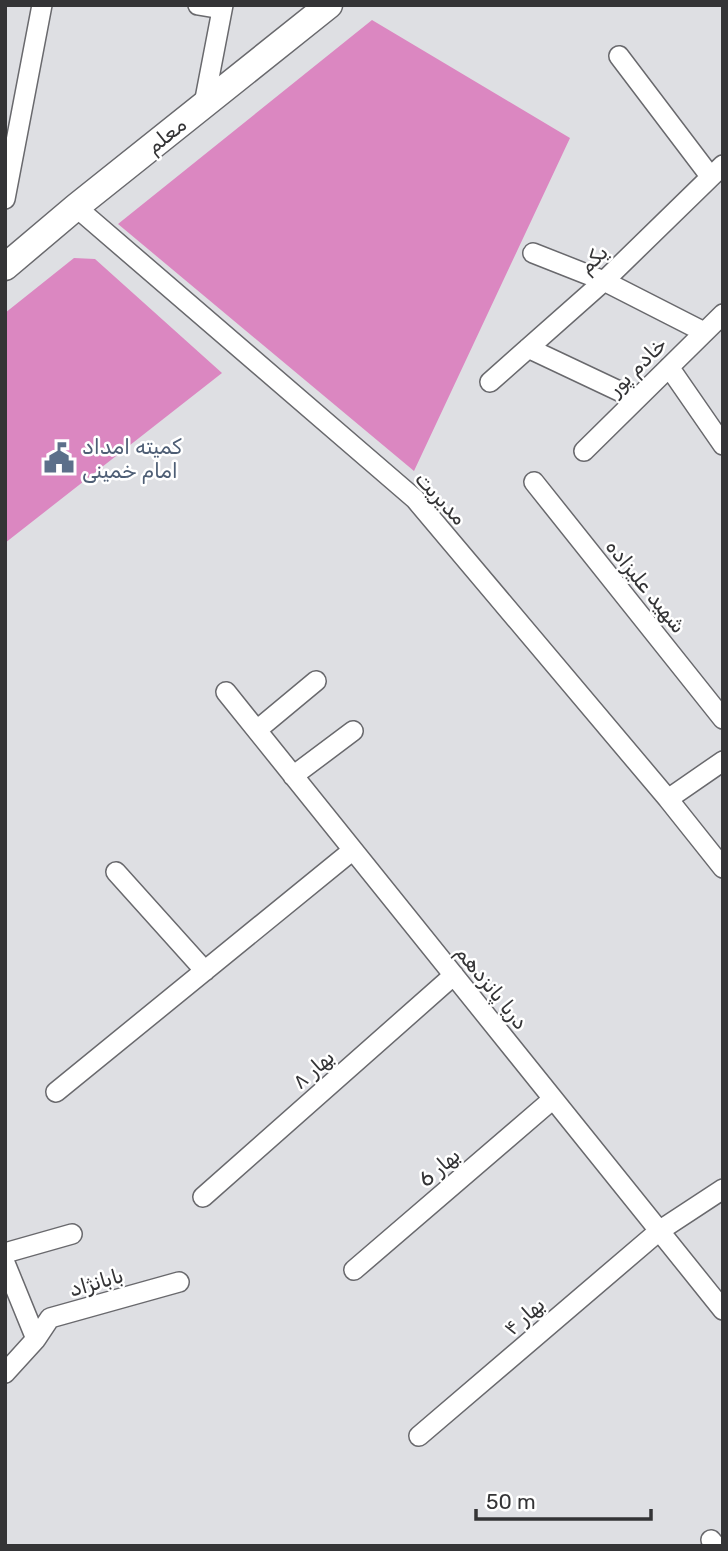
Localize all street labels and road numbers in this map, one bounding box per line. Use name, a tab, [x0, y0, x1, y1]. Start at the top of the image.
street label: معلم	[141, 111, 192, 160]
street label: یکم	[573, 239, 614, 280]
street label: خادم پور	[601, 331, 673, 403]
street label: مدیریت	[410, 466, 472, 530]
street label: شهید علیزاده	[601, 534, 691, 638]
street label: دریا پانزدهم	[449, 940, 533, 1035]
street label: بهار ۸	[287, 1044, 339, 1094]
street label: بهار 6	[413, 1142, 465, 1192]
street label: بابانژاد	[66, 1262, 126, 1302]
street label: بهار ۴	[499, 1292, 549, 1340]

